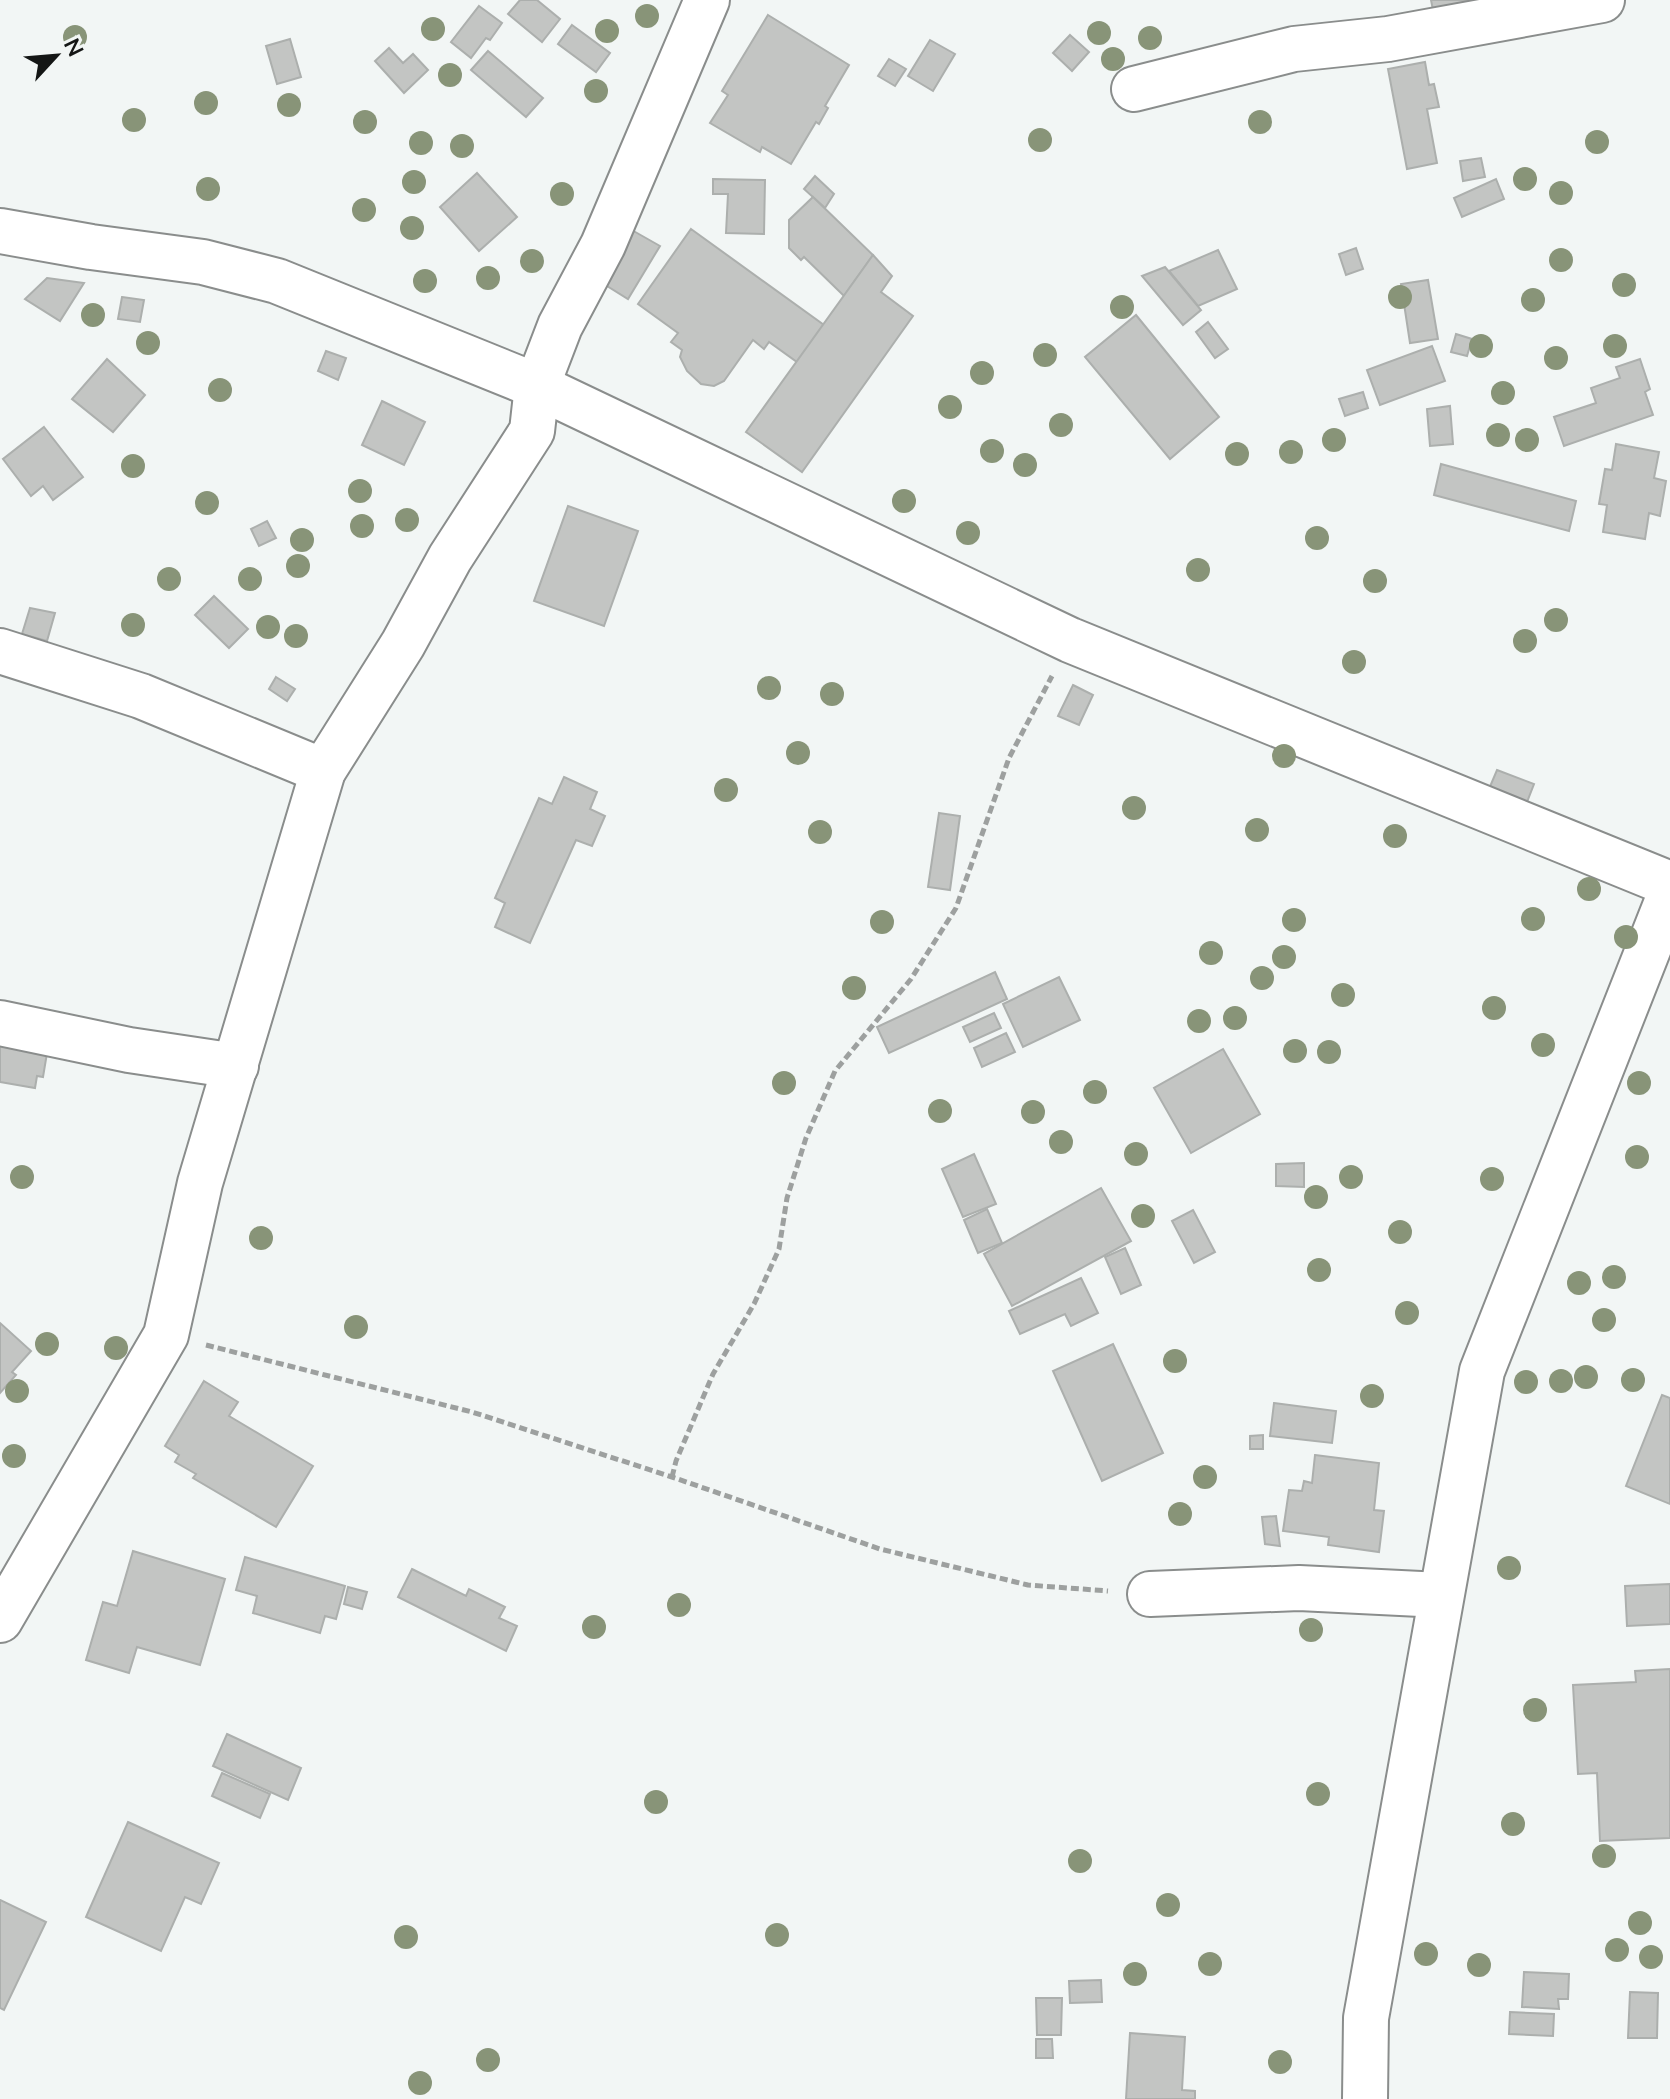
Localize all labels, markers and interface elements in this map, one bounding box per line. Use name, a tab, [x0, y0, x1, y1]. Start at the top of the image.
north arrow	[16, 16, 96, 96]
text: N	[58, 34, 90, 61]

